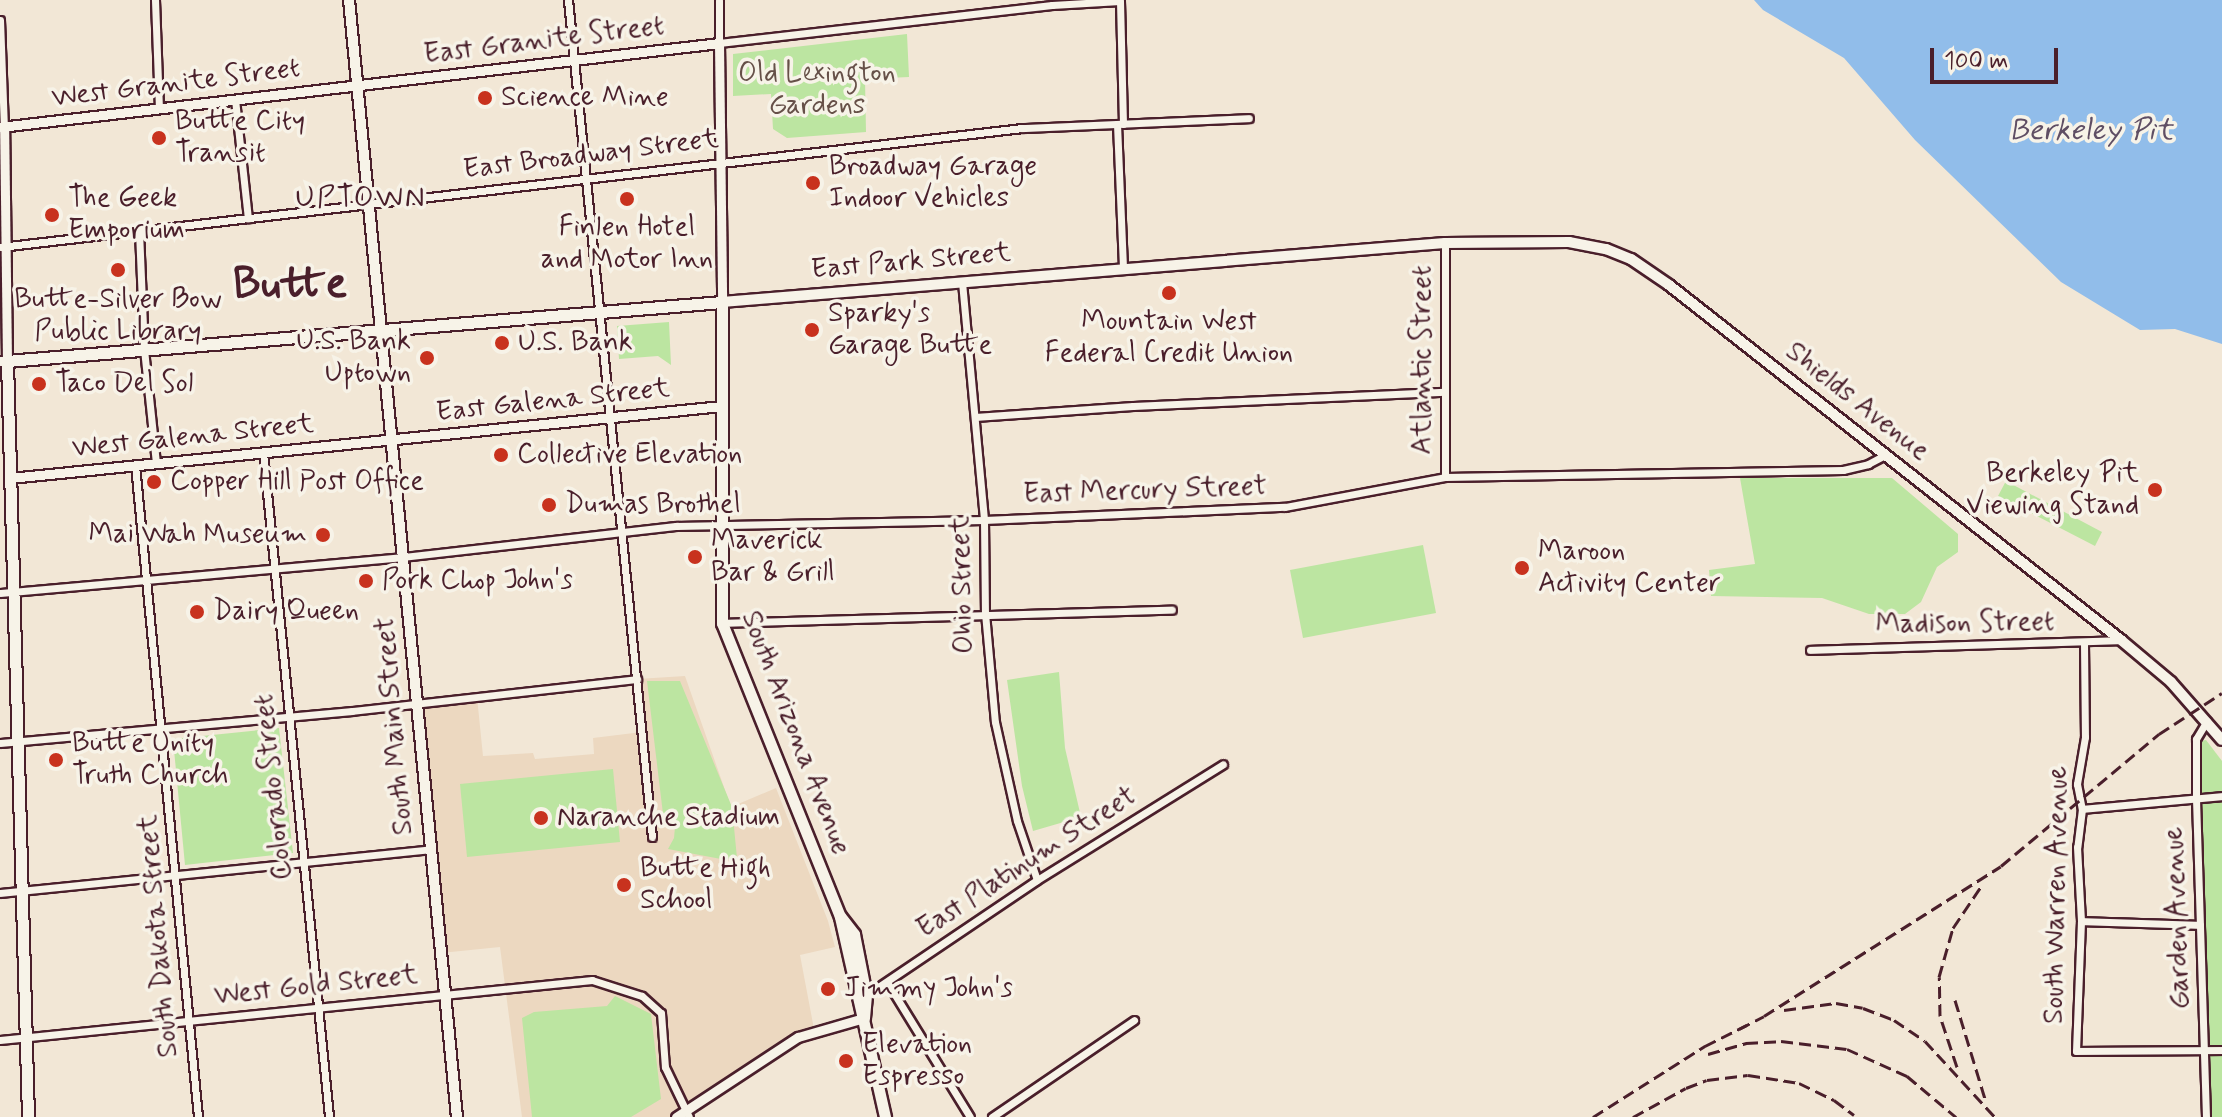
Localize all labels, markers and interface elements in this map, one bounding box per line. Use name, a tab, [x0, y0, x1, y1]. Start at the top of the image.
street label: East Granite Street	[420, 9, 668, 73]
scale bar	[1934, 32, 2062, 82]
text: 100 m	[1944, 46, 2008, 77]
street label: West Granite Street	[48, 52, 304, 116]
park label: Old Lexington Gardens	[738, 57, 896, 123]
place label: Science Mine	[501, 81, 661, 115]
marker: Science Mine	[476, 89, 494, 107]
place label: Butte City Transit	[175, 105, 305, 171]
water label: Berkeley Pit	[2014, 113, 2168, 149]
street label: East Broadway Street	[461, 123, 721, 187]
marker: Butte City Transit	[150, 129, 168, 147]
place label: Broadway Garage Indoor Vehicles	[829, 150, 1033, 216]
marker: Broadway Garage Indoor Vehicles	[804, 174, 822, 192]
district label: UPTOWN	[294, 180, 428, 216]
place label: The Geek Emporium	[68, 182, 185, 248]
marker: Finlen Hotel and Motor Inn	[618, 190, 636, 208]
marker: The Geek Emporium	[43, 206, 61, 224]
place label: Finlen Hotel and Motor Inn	[542, 211, 712, 277]
street label: East Park Street	[810, 237, 1012, 287]
district label: Butte	[233, 259, 347, 311]
marker: Butte-Silver Bow Public Library	[109, 261, 127, 279]
street label: Atlantic Street	[1406, 263, 1440, 457]
place label: Butte-Silver Bow Public Library	[15, 283, 221, 349]
marker: Mountain West Federal Credit Union	[1160, 284, 1178, 302]
place label: Sparky's Garage Butte	[828, 297, 992, 363]
place label: Mountain West Federal Credit Union	[1043, 305, 1295, 371]
marker: Sparky's Garage Butte	[803, 321, 821, 339]
place label: U.S. Bank Uptown	[296, 325, 411, 391]
place label: U.S. Bank	[518, 326, 633, 360]
marker: U.S. Bank	[493, 334, 511, 352]
street label: Shields Avenue	[1778, 335, 1936, 469]
marker: U.S. Bank Uptown	[418, 349, 436, 367]
place label: Taco Del Sol	[55, 367, 194, 401]
street label: East Galena Street	[435, 372, 671, 430]
marker: Taco Del Sol	[30, 375, 48, 393]
street label: West Galena Street	[71, 408, 315, 466]
place label: Collective Elevation	[517, 438, 745, 472]
marker: Collective Elevation	[492, 446, 510, 464]
place label: Berkeley Pit Viewing Stand	[1961, 457, 2139, 523]
place label: Copper Hill Post Office	[170, 465, 424, 499]
street label: East Mercury Street	[1023, 470, 1267, 512]
marker: Copper Hill Post Office	[145, 473, 163, 491]
marker: Berkeley Pit Viewing Stand	[2146, 481, 2164, 499]
place label: Dumas Brothel	[565, 488, 741, 522]
marker: Dumas Brothel	[540, 496, 558, 514]
street label: Ohio Street	[944, 516, 982, 654]
place label: Mai Wah Museum	[83, 518, 307, 552]
place label: Maverick Bar & Grill	[711, 524, 835, 590]
marker: Mai Wah Museum	[314, 526, 332, 544]
place label: Maroon Activity Center	[1538, 535, 1721, 601]
marker: Maverick Bar & Grill	[686, 548, 704, 566]
marker: Maroon Activity Center	[1513, 559, 1531, 577]
place label: Pork Chop John's	[382, 564, 585, 598]
marker: Pork Chop John's	[357, 572, 375, 590]
place label: Dairy Queen	[213, 595, 359, 629]
marker: Dairy Queen	[188, 603, 206, 621]
street label: South Arizona Avenue	[732, 605, 858, 861]
street label: Madison Street	[1873, 606, 2057, 642]
street label: South Main Street	[369, 616, 421, 836]
street label: Colorado Street	[247, 690, 301, 884]
place label: Butte Unity Truth Church	[72, 727, 228, 793]
marker: Butte Unity Truth Church	[47, 751, 65, 769]
street label: South Warren Avenue	[2038, 767, 2076, 1023]
street label: East Platinum Street	[912, 780, 1142, 946]
place label: Naranche Stadium	[557, 801, 784, 835]
marker: Naranche Stadium	[532, 809, 550, 827]
street label: South Dakota Street	[132, 813, 186, 1059]
street label: Garden Avenue	[2158, 828, 2198, 1008]
place label: Butte High School	[640, 852, 771, 918]
marker: Butte High School	[615, 876, 633, 894]
street label: West Gold Street	[213, 959, 419, 1013]
place label: Jimmy John's	[844, 972, 1025, 1006]
marker: Jimmy John's	[819, 980, 837, 998]
place label: Elevation Espresso	[862, 1028, 972, 1094]
marker: Elevation Espresso	[837, 1052, 855, 1070]

